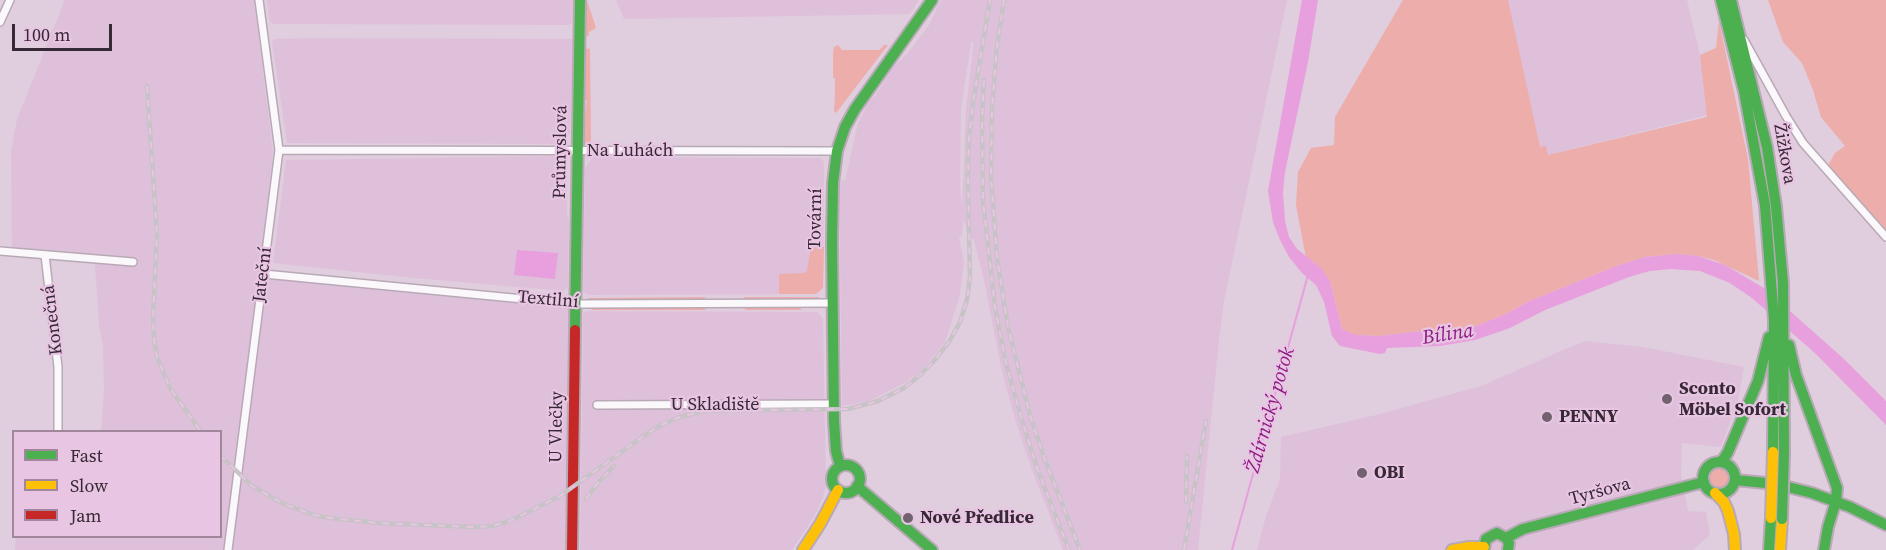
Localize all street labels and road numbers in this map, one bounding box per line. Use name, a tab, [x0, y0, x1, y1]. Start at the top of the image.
street label: Průmyslová	[549, 105, 573, 199]
street label: Žižkova	[1768, 122, 1800, 186]
street label: Na Luhách	[587, 140, 673, 162]
street label: Tovární	[805, 188, 827, 250]
street label: Jateční	[249, 246, 277, 304]
street label: Konečná	[38, 284, 68, 356]
street label: Textilní	[517, 287, 579, 313]
street label: U Vlečky	[546, 391, 568, 463]
street label: U Skladiště	[671, 394, 759, 416]
street label: Tyršova	[1567, 473, 1633, 511]

